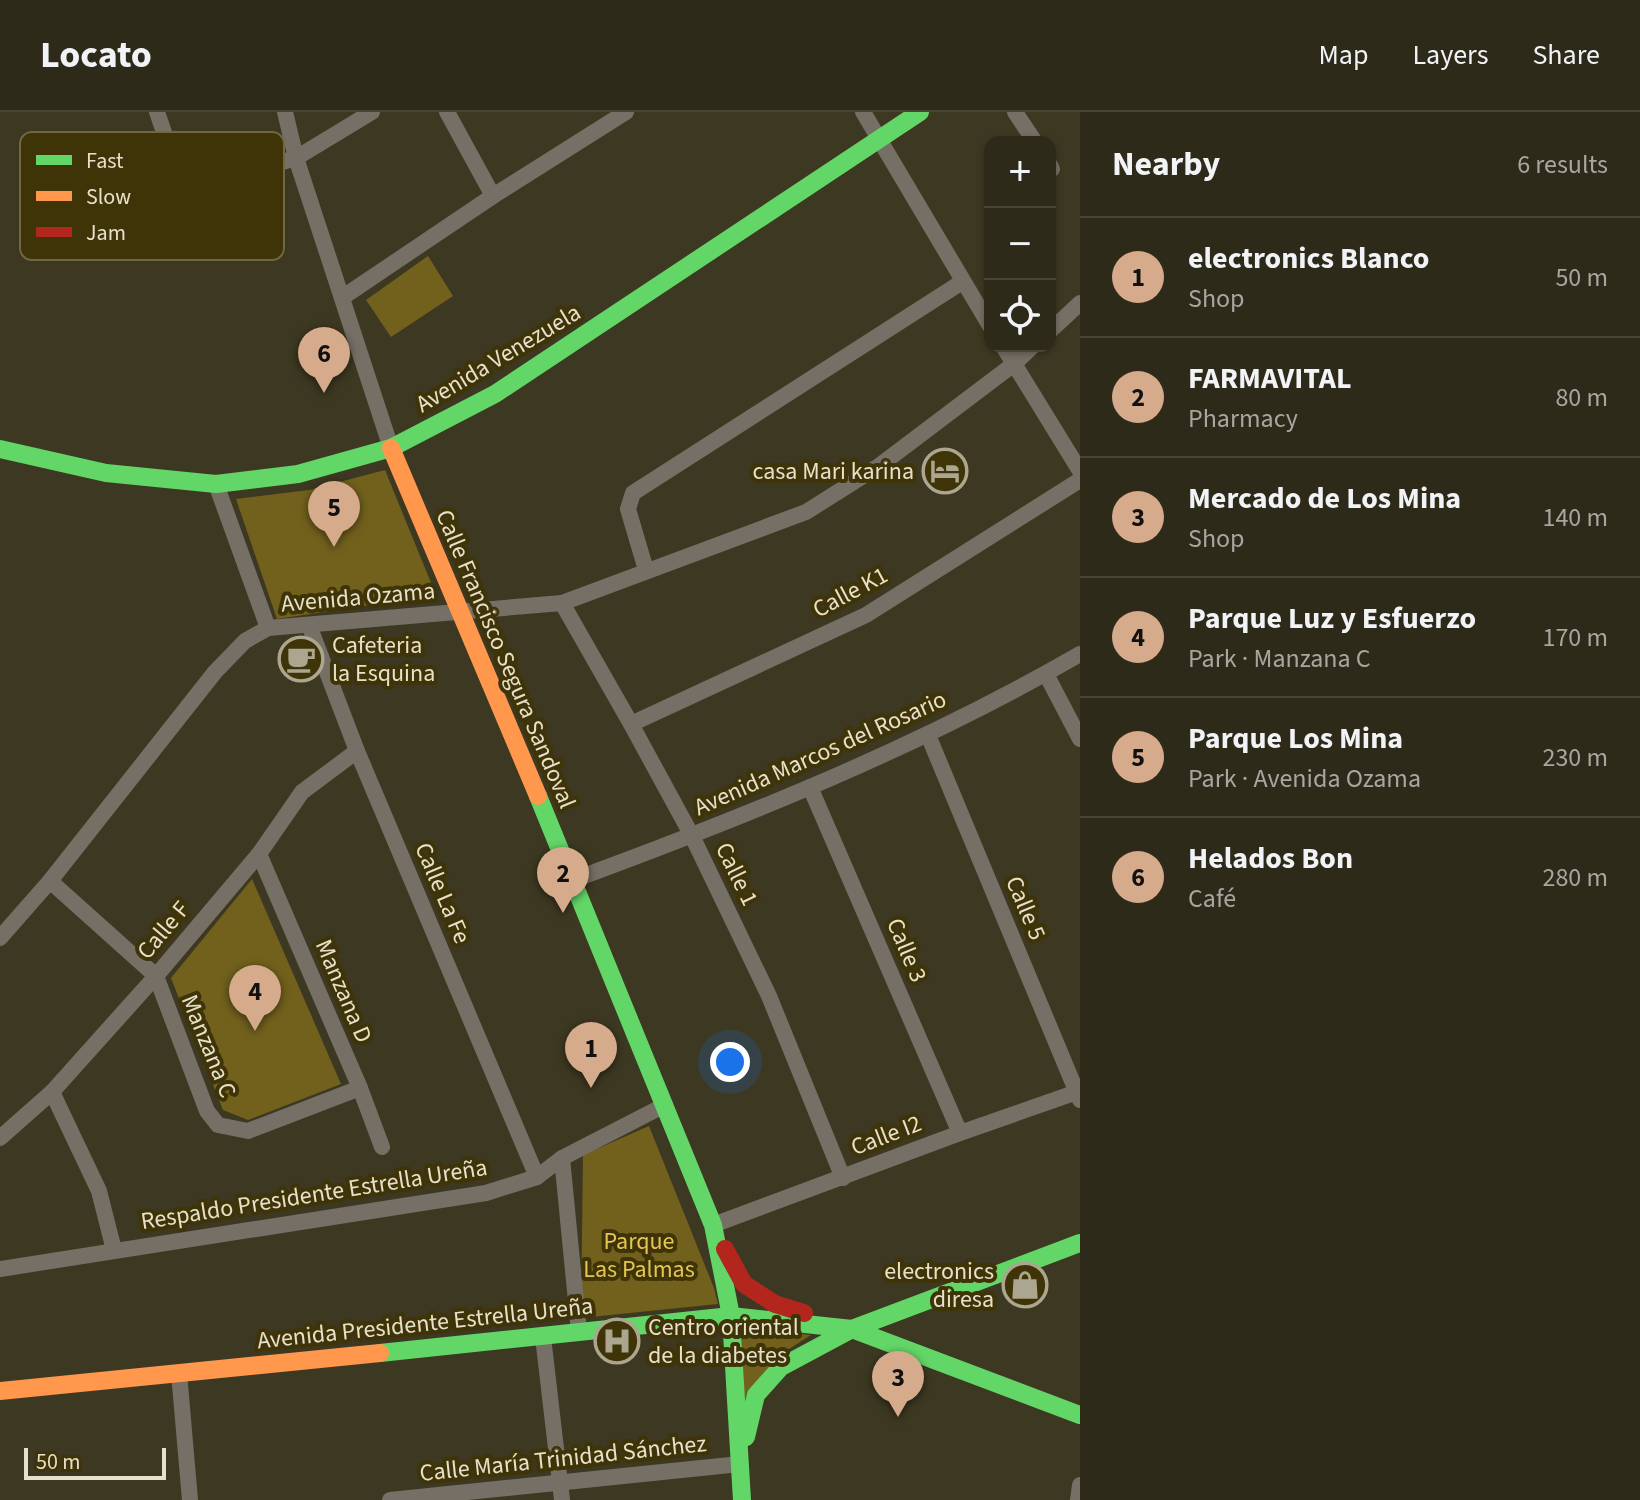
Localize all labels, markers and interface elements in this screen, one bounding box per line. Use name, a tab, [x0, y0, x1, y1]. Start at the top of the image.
text: Locato	[40, 28, 152, 82]
text: Map	[1318, 35, 1368, 75]
text: Layers	[1412, 35, 1488, 75]
text: Share	[1532, 35, 1600, 75]
legend	[20, 132, 284, 260]
map controls	[984, 136, 1056, 352]
button: +	[984, 136, 1056, 208]
text: Nearby	[1112, 140, 1220, 189]
text: Fast	[86, 145, 124, 177]
text: 6 results	[1517, 146, 1608, 183]
text: Slow	[86, 181, 131, 213]
button: −	[984, 208, 1056, 280]
text: Jam	[86, 217, 126, 249]
text: electronics Blanco	[1188, 237, 1430, 280]
text: 1	[1131, 259, 1145, 296]
text: 50 m	[1555, 259, 1608, 296]
button: locate	[984, 280, 1056, 352]
text: Shop	[1188, 280, 1245, 317]
street label: Avenida Venezuela	[409, 295, 588, 422]
pin: 6	[298, 327, 350, 393]
text: FARMAVITAL	[1188, 357, 1352, 400]
text: 2	[1131, 379, 1145, 416]
text: 80 m	[1555, 379, 1608, 416]
text: Pharmacy	[1188, 400, 1298, 437]
hotel icon: casa Mari karina	[921, 447, 969, 495]
place label: casa Mari karina	[752, 454, 914, 489]
text: Mercado de Los Mina	[1188, 477, 1461, 520]
pin: 5	[308, 481, 360, 547]
text: 3	[1131, 499, 1145, 536]
text: 140 m	[1542, 499, 1608, 536]
street label: Calle Francisco Segura Sandoval	[427, 504, 585, 814]
text: Shop	[1188, 520, 1245, 557]
street label: Calle K1	[806, 558, 894, 627]
street label: Avenida Ozama	[279, 573, 437, 622]
text: Parque Luz y Esfuerzo	[1188, 597, 1476, 640]
text: 4	[1131, 619, 1145, 656]
text: 170 m	[1542, 619, 1608, 656]
place label: Cafeteria la Esquina	[332, 628, 435, 691]
cafe icon: Cafeteria la Esquina	[277, 635, 325, 683]
text: Park · Manzana C	[1188, 640, 1371, 677]
street label: Avenida Marcos del Rosario	[688, 682, 952, 825]
text: Parque Los Mina	[1188, 717, 1403, 760]
text: 5	[1131, 739, 1145, 776]
text: 230 m	[1542, 739, 1608, 776]
text: Park · Avenida Ozama	[1188, 760, 1421, 797]
street label: Calle La Fe	[406, 837, 480, 949]
street label: Calle 1	[706, 837, 767, 912]
text: Helados Bon	[1188, 837, 1353, 880]
pin: 2	[537, 847, 589, 913]
text: 6	[1131, 859, 1145, 896]
text: 280 m	[1542, 859, 1608, 896]
street label: Calle 5	[996, 871, 1055, 946]
text: Café	[1188, 880, 1236, 917]
street label: Calle F	[129, 893, 198, 967]
street label: Calle 3	[877, 913, 936, 988]
street label: Manzana D	[306, 934, 381, 1048]
pin: 4	[229, 965, 281, 1031]
street label: Manzana C	[172, 989, 245, 1103]
pin: 1	[565, 1022, 617, 1088]
your location	[710, 1042, 750, 1082]
street label: Calle I2	[846, 1106, 927, 1165]
street label: Respaldo Presidente Estrella Ureña	[138, 1150, 490, 1239]
park label: Parque Las Palmas	[583, 1224, 695, 1287]
place label: electronics diresa	[884, 1254, 994, 1317]
shop icon: electronics diresa	[1001, 1261, 1049, 1309]
street label: Avenida Presidente Estrella Ureña	[255, 1288, 595, 1359]
place label: Centro oriental de la diabetes	[648, 1310, 799, 1373]
hospital icon: Centro oriental de la diabetes	[593, 1317, 641, 1365]
pin: 3	[872, 1351, 924, 1417]
street label: Calle María Trinidad Sánchez	[418, 1426, 708, 1491]
scale bar	[24, 1444, 166, 1480]
text: 50 m	[36, 1446, 81, 1478]

